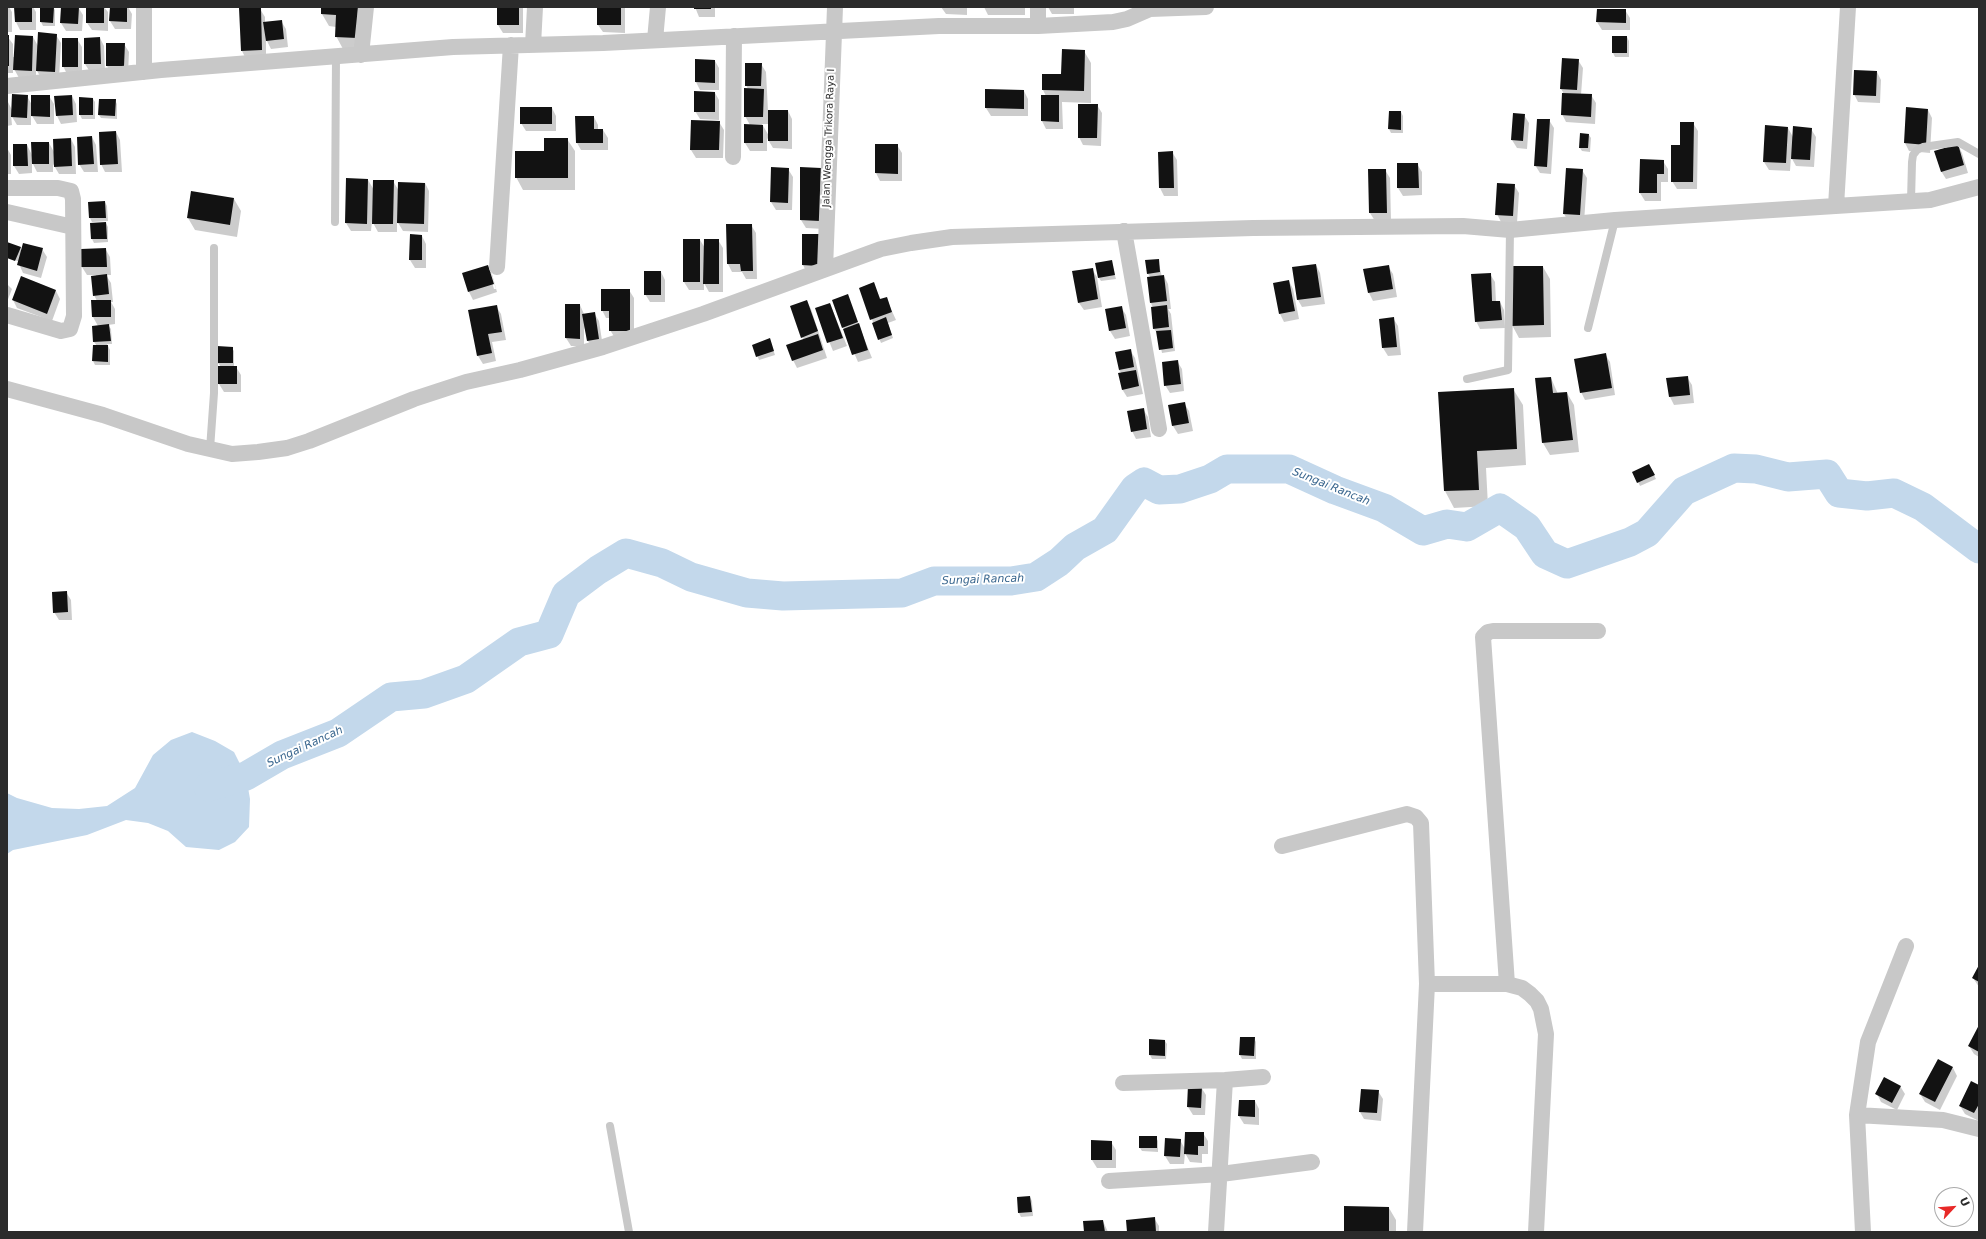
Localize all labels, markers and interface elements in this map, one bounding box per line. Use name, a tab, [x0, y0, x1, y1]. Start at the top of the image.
street label: Jalan Wengga Trikora Raya I	[821, 68, 837, 208]
water label: Sungai Rancah	[1290, 465, 1372, 509]
water label: Sungai Rancah	[942, 572, 1024, 588]
water label: Sungai Rancah	[265, 724, 345, 770]
north arrow	[1934, 1187, 1974, 1227]
text: U	[1957, 1195, 1972, 1209]

